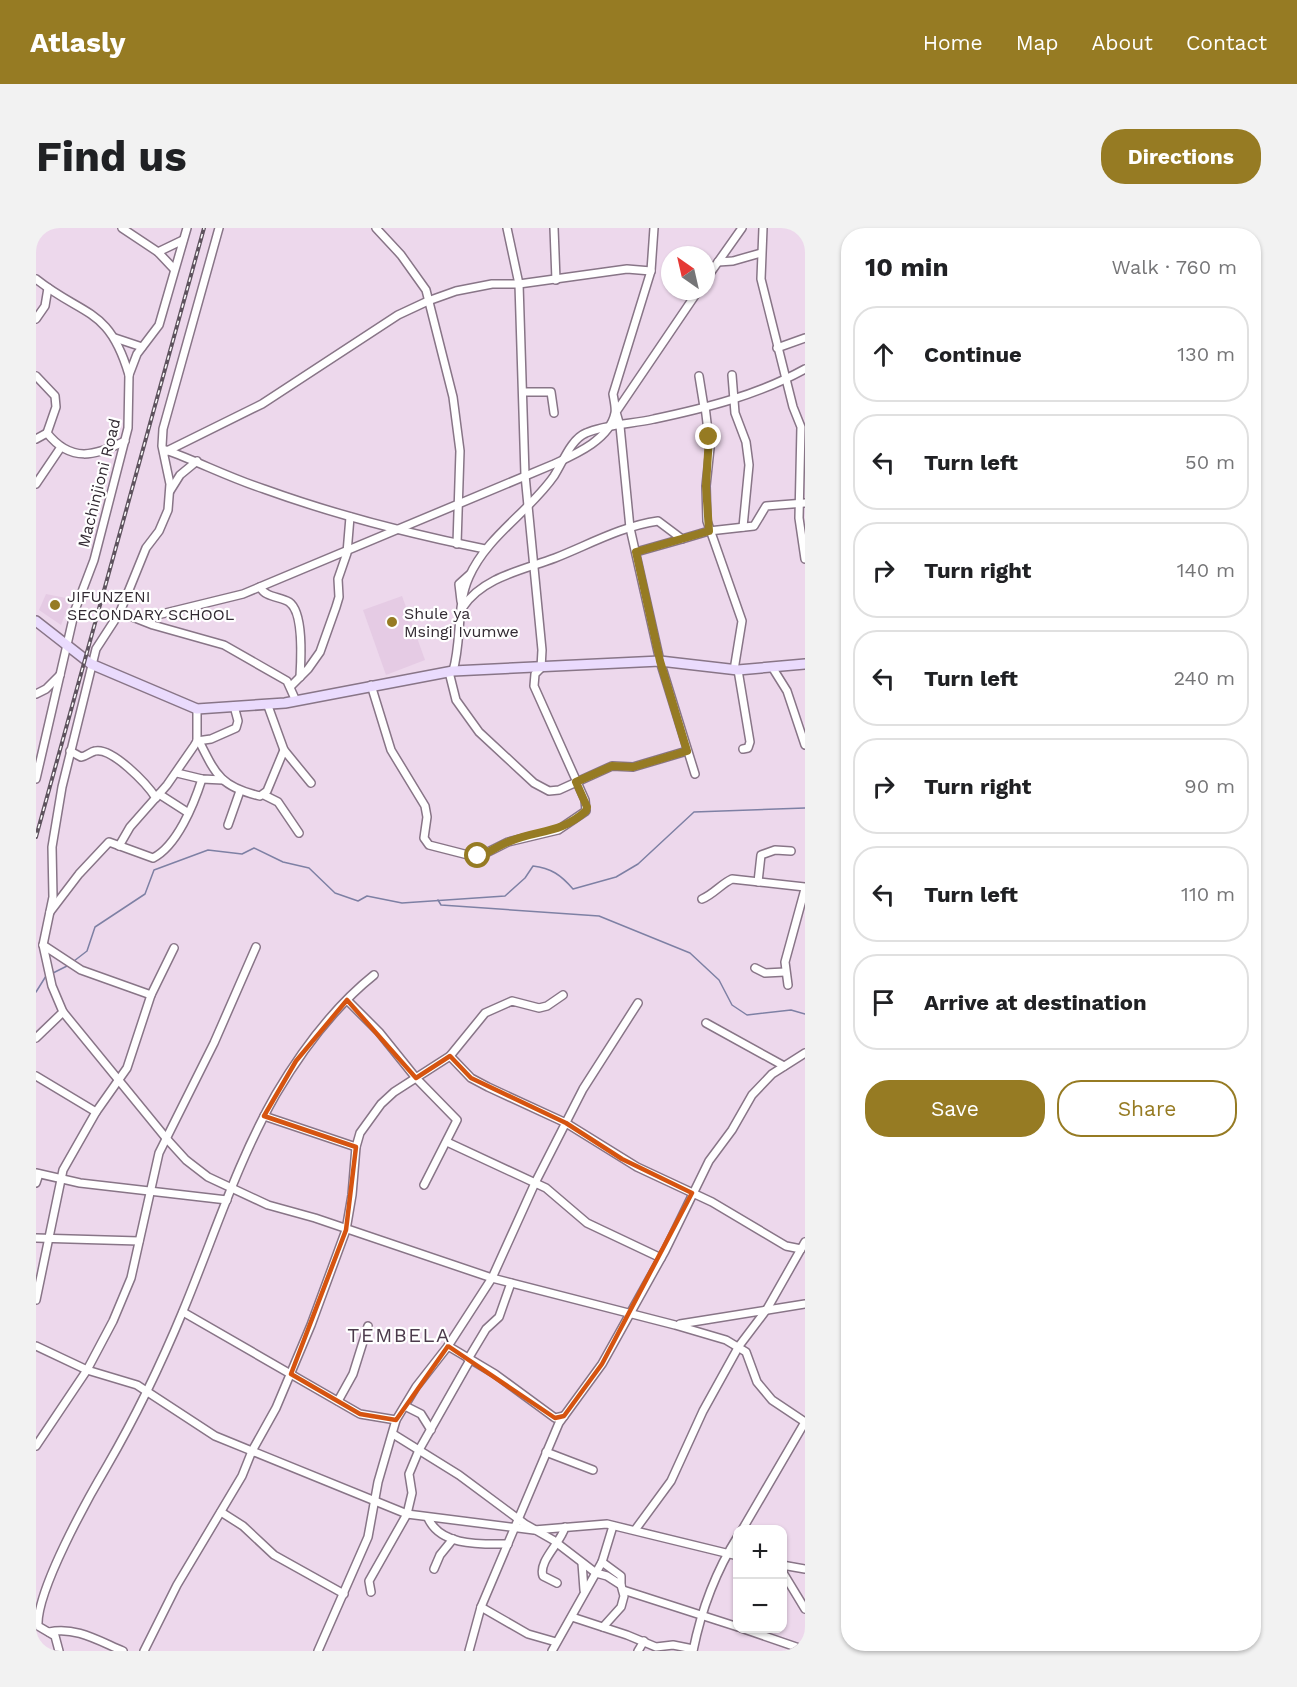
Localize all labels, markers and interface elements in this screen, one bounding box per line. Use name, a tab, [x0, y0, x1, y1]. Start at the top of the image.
text: Atlasly	[30, 26, 125, 59]
text: Home	[923, 30, 983, 55]
text: Map	[1016, 30, 1059, 55]
text: About	[1092, 30, 1153, 55]
text: Contact	[1186, 30, 1267, 55]
button: Directions	[1101, 129, 1261, 184]
text: Find us	[36, 132, 187, 181]
north arrow	[661, 246, 715, 300]
text: 10 min	[865, 252, 949, 282]
text: Walk · 760 m	[1112, 255, 1237, 279]
icon: ahead	[867, 338, 900, 371]
text: Continue	[924, 342, 1022, 367]
text: 130 m	[1177, 342, 1235, 366]
street label: Machinjioni Road	[74, 416, 124, 550]
route end	[695, 423, 721, 449]
icon: left	[867, 446, 900, 479]
text: Turn left	[924, 450, 1018, 475]
text: 50 m	[1185, 450, 1235, 474]
icon: right	[867, 554, 900, 587]
text: Turn right	[924, 558, 1031, 583]
text: 140 m	[1177, 558, 1235, 582]
place label: JIFUNZENI SECONDARY SCHOOL	[67, 587, 235, 624]
marker: JIFUNZENI SECONDARY SCHOOL	[48, 598, 62, 612]
place label: Shule ya Msingi Ivumwe	[404, 604, 519, 641]
marker: Shule ya Msingi Ivumwe	[385, 615, 399, 629]
icon: left	[867, 662, 900, 695]
text: Turn left	[924, 666, 1018, 691]
text: 240 m	[1173, 666, 1235, 690]
icon: right	[867, 770, 900, 803]
text: Turn right	[924, 774, 1031, 799]
text: 90 m	[1184, 774, 1235, 798]
route start	[464, 842, 490, 868]
icon: left	[867, 878, 900, 911]
text: Turn left	[924, 882, 1018, 907]
text: 110 m	[1181, 882, 1235, 906]
icon: arrive	[867, 986, 900, 1019]
text: Arrive at destination	[924, 990, 1147, 1015]
button: Save	[865, 1080, 1045, 1137]
button: Share	[1057, 1080, 1237, 1137]
district label: TEMBELA	[347, 1323, 451, 1347]
map controls	[733, 1525, 787, 1633]
button: +	[733, 1525, 787, 1579]
button: −	[733, 1579, 787, 1633]

